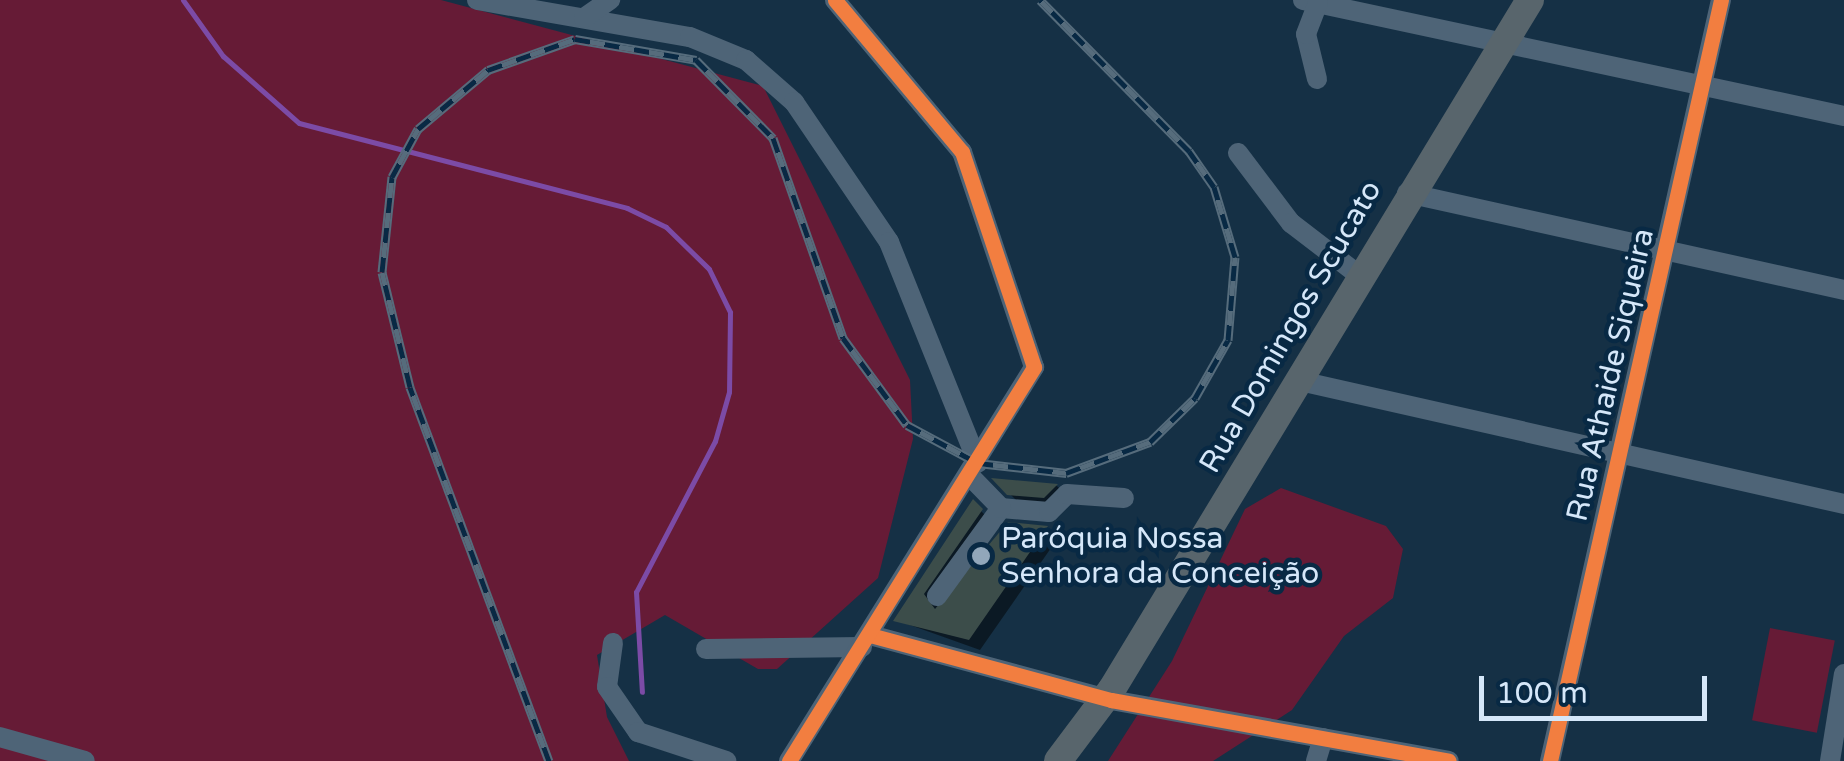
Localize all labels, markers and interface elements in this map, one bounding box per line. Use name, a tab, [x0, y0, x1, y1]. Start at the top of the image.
street label: Rua Domingos Scucato	[1192, 174, 1390, 480]
street label: Rua Athaide Siqueira	[1560, 225, 1662, 525]
place label: Paróquia Nossa Senhora da Conceição	[1001, 521, 1319, 592]
marker: Paróquia Nossa Senhora da Conceição	[970, 545, 992, 567]
scale bar	[1484, 656, 1712, 718]
text: 100 m	[1496, 675, 1588, 712]

